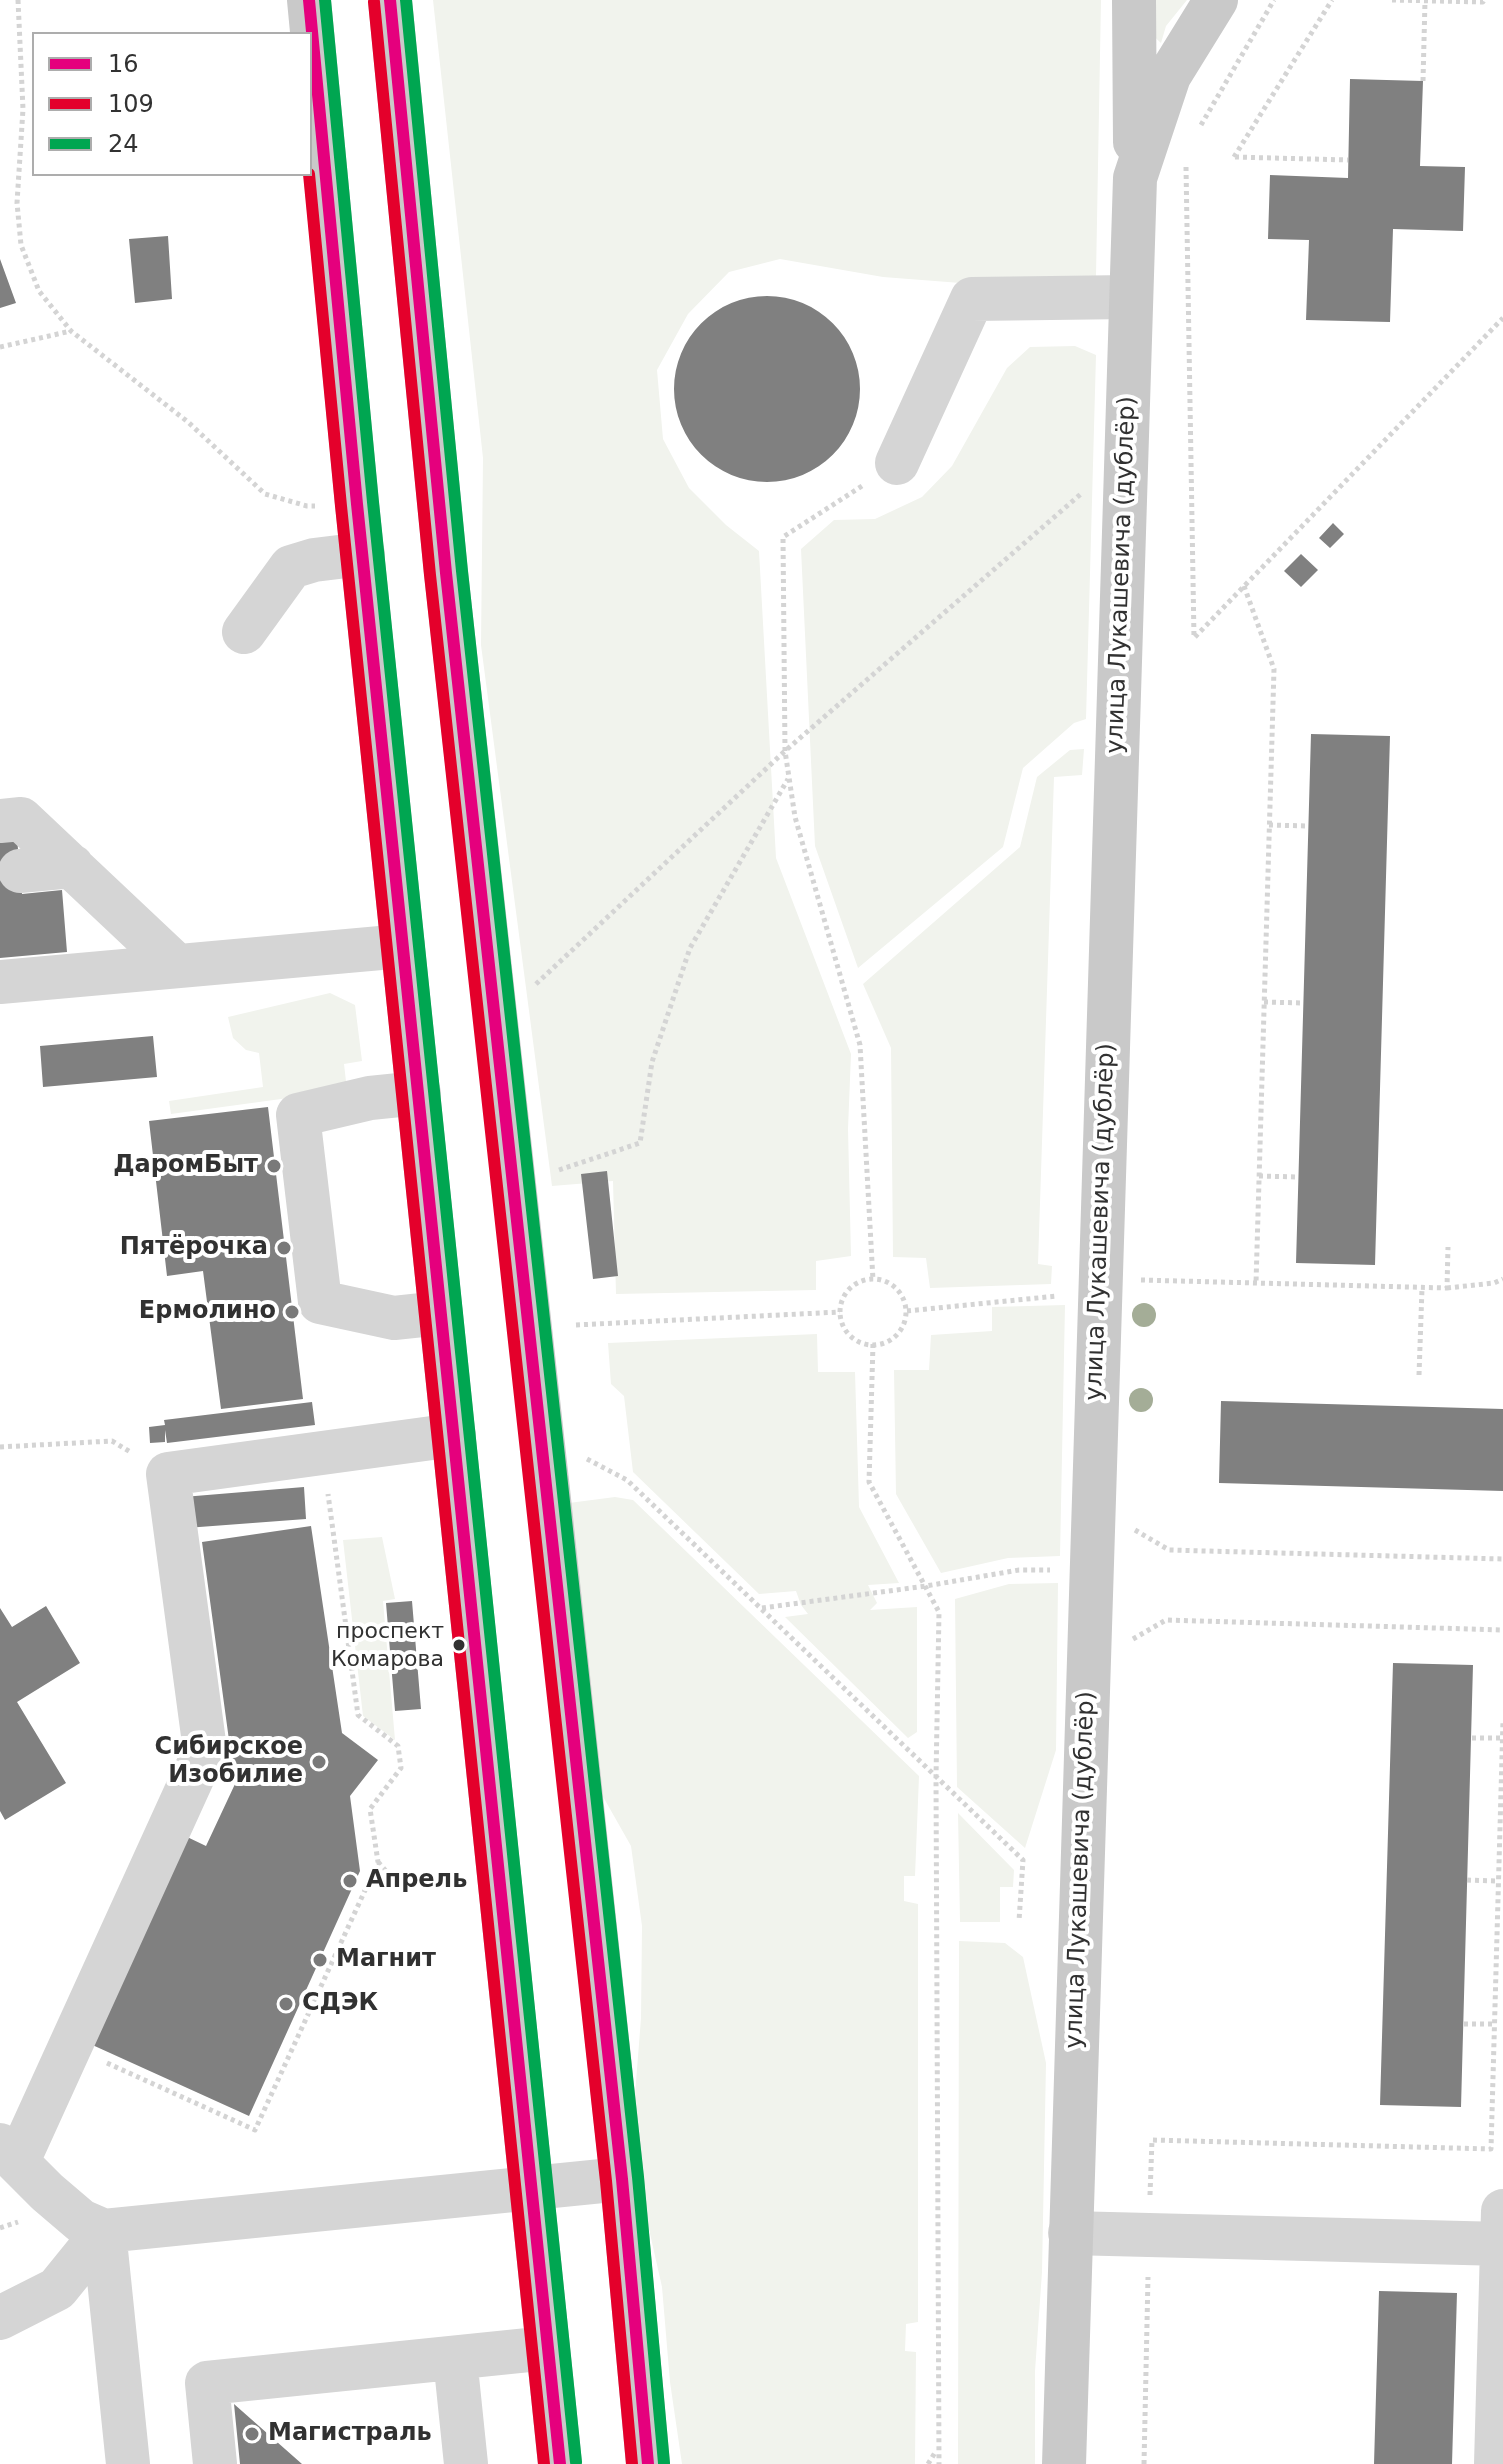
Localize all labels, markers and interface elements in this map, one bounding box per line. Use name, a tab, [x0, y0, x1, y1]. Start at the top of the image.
legend	[32, 32, 312, 176]
text: 16	[108, 50, 139, 78]
text: 109	[108, 90, 154, 118]
text: 24	[108, 130, 139, 158]
street label: улица Лукашевича (дублёр)	[1101, 396, 1143, 754]
street label: улица Лукашевича (дублёр)	[1080, 1043, 1122, 1401]
place label: ДаромБыт	[113, 1152, 258, 1180]
marker: ДаромБыт	[265, 1157, 283, 1175]
place label: Пятёрочка	[120, 1234, 268, 1262]
marker: Пятёрочка	[275, 1239, 293, 1257]
place label: Ермолино	[139, 1298, 276, 1326]
marker: Ермолино	[283, 1303, 301, 1321]
place label: проспект Комарова	[331, 1619, 444, 1670]
marker: проспект Комарова	[451, 1637, 467, 1653]
street label: улица Лукашевича (дублёр)	[1060, 1691, 1102, 2049]
place label: Сибирское Изобилие	[155, 1734, 303, 1790]
marker: Сибирское Изобилие	[310, 1753, 328, 1771]
place label: Апрель	[366, 1867, 467, 1895]
marker: Апрель	[341, 1872, 359, 1890]
place label: Магнит	[336, 1946, 436, 1974]
marker: Магнит	[311, 1951, 329, 1969]
place label: СДЭК	[302, 1990, 378, 2018]
marker: СДЭК	[277, 1995, 295, 2013]
place label: Магистраль	[268, 2420, 432, 2448]
marker: Магистраль	[243, 2425, 261, 2443]

